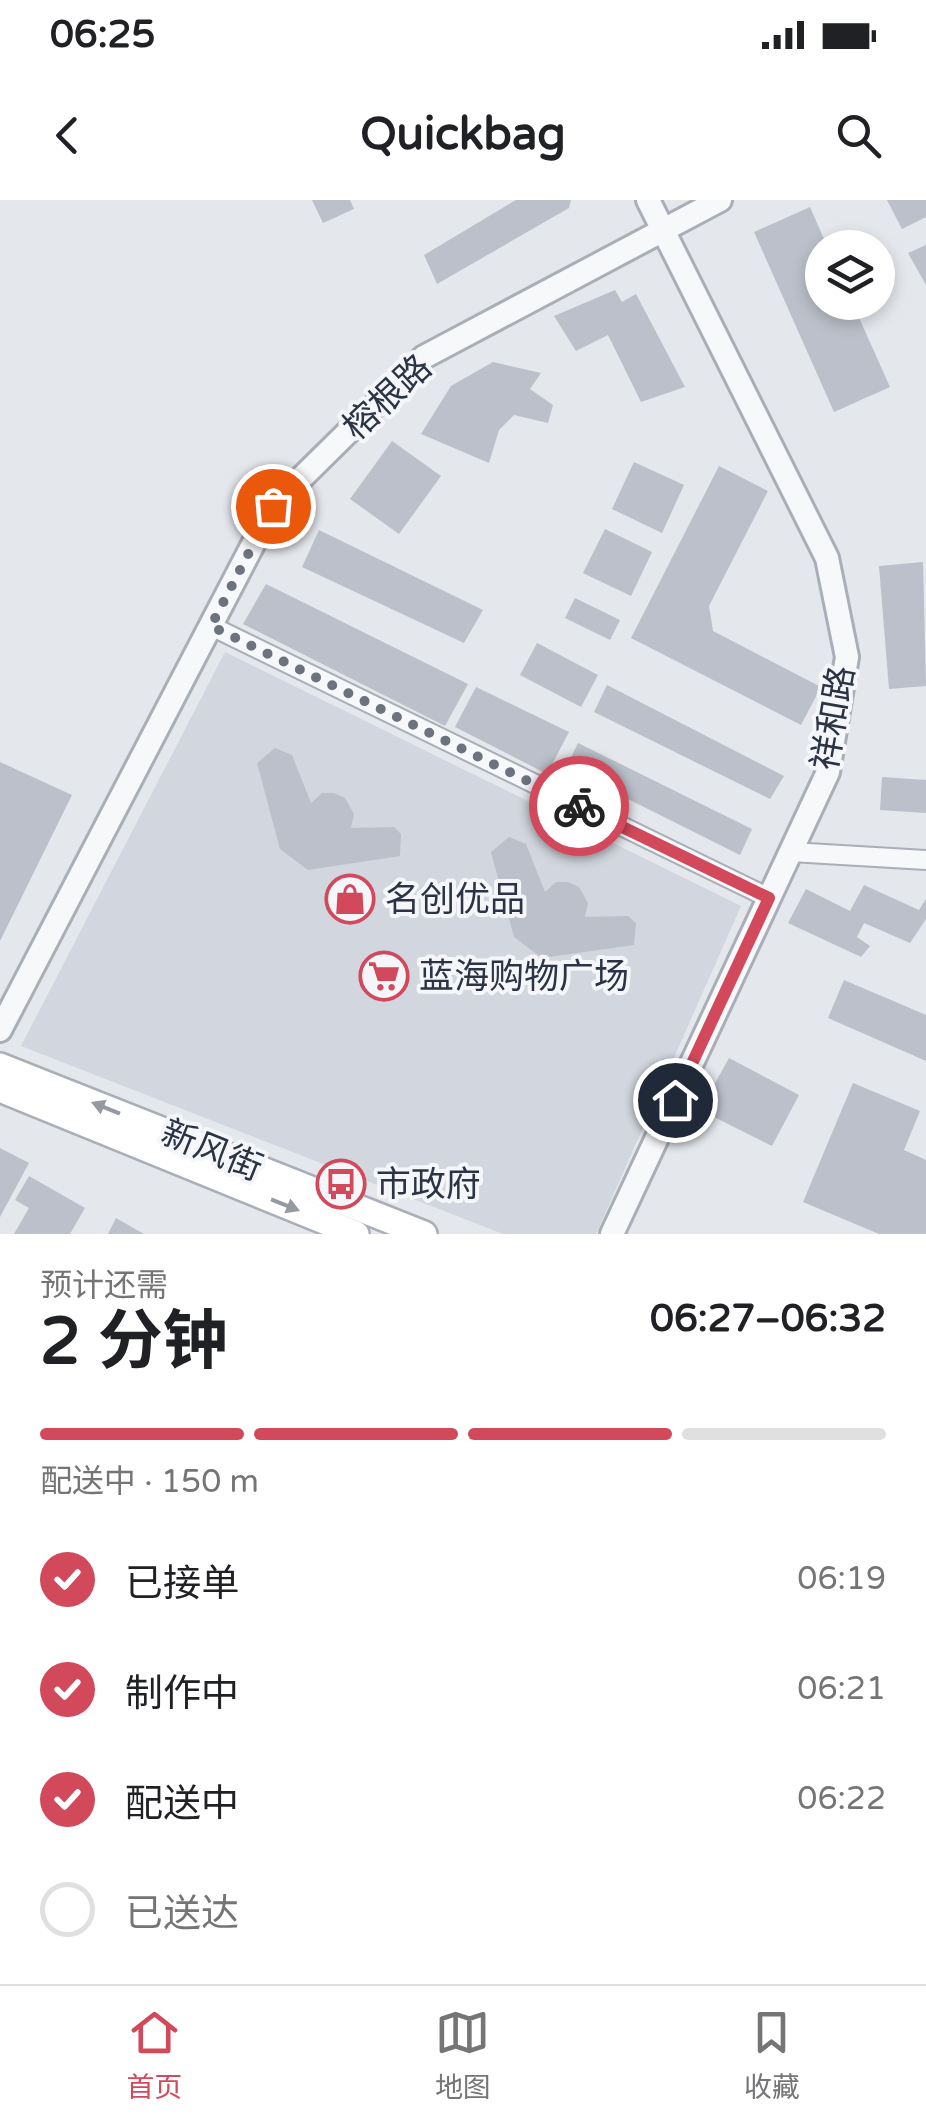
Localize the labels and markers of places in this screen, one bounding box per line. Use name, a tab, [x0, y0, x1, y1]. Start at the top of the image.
pin	[231, 464, 316, 549]
shop icon: 名创优品	[324, 873, 376, 925]
place label: 名创优品	[385, 879, 525, 921]
supermarket icon: 蓝海购物广场	[358, 950, 410, 1002]
place label: 蓝海购物广场	[419, 956, 629, 998]
pin	[633, 1058, 718, 1143]
bus stop icon: 市政府	[315, 1158, 367, 1210]
place label: 市政府	[376, 1164, 481, 1206]

